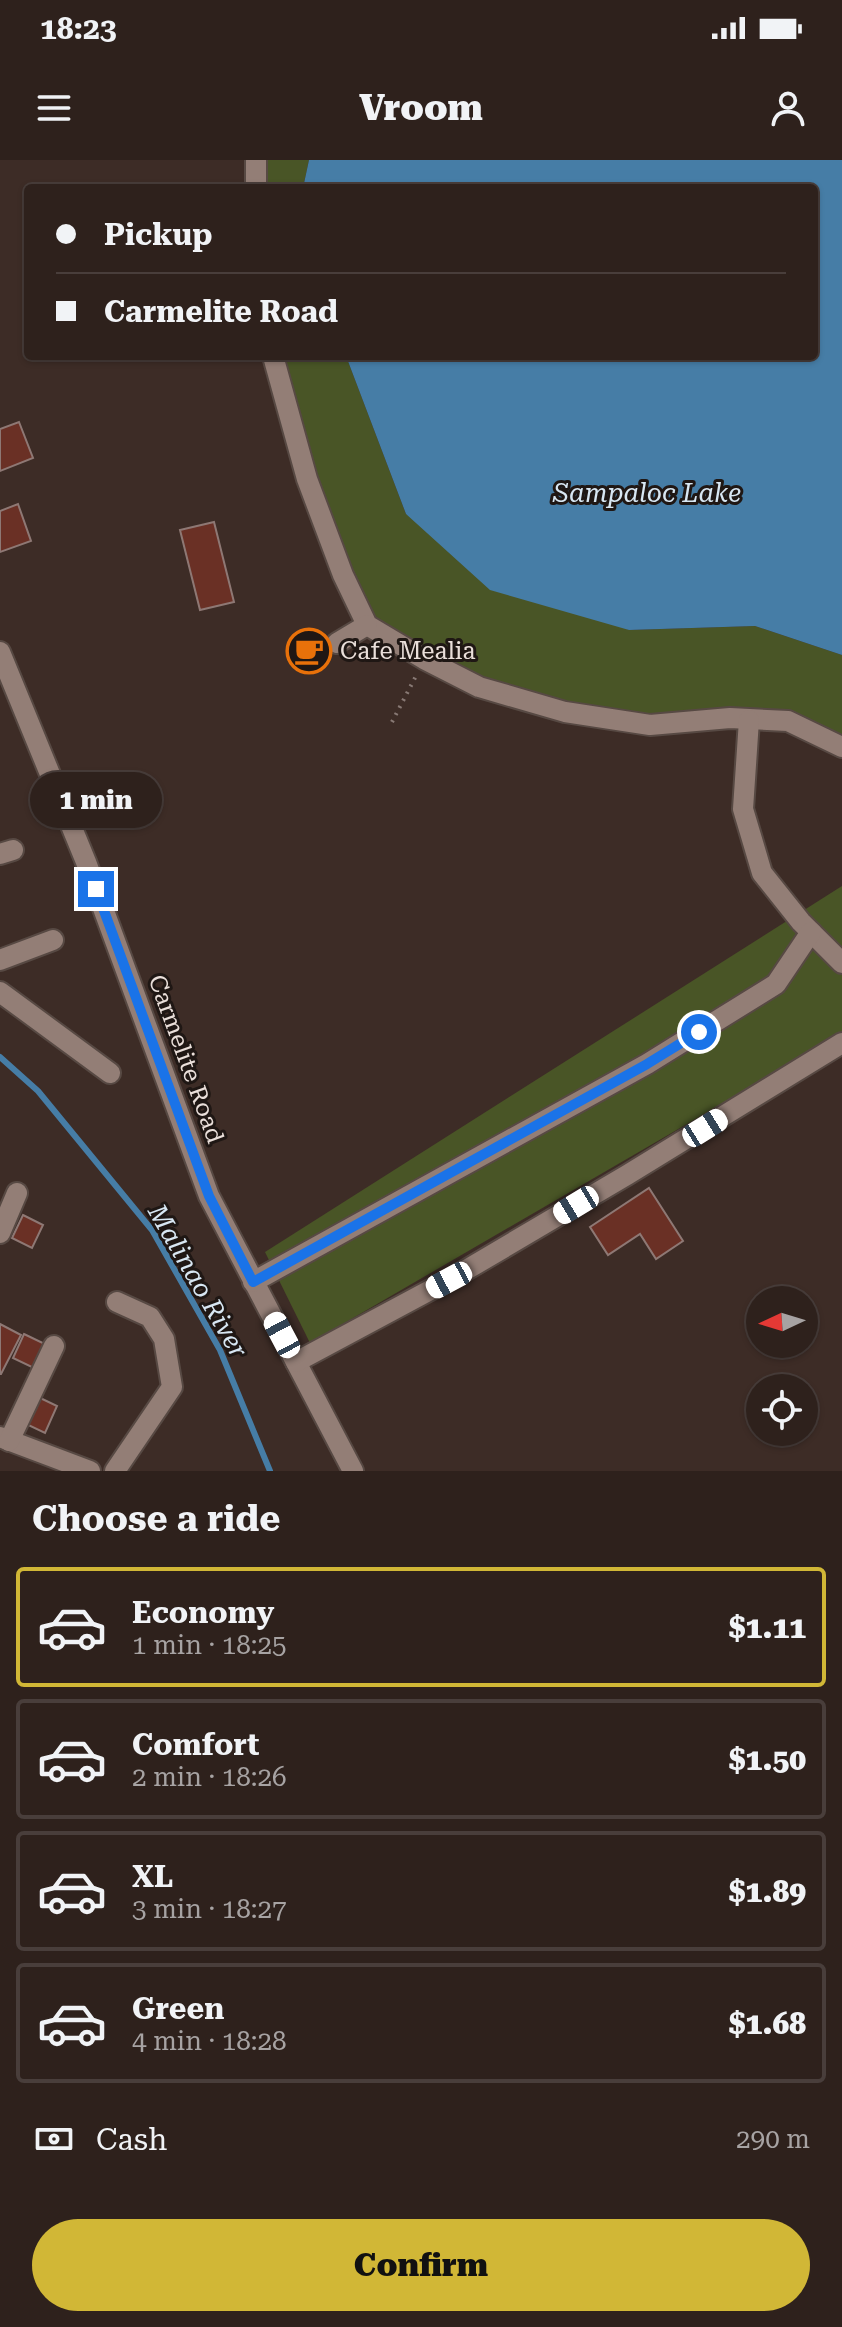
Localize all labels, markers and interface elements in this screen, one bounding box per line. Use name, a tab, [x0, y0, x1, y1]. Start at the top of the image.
text: 18:23	[40, 11, 117, 46]
icon: menu	[32, 86, 76, 130]
icon: person	[766, 86, 810, 130]
text: Vroom	[359, 87, 483, 129]
text: Pickup	[104, 217, 212, 252]
text: Carmelite Road	[104, 294, 338, 329]
water label: Sampaloc Lake	[552, 478, 741, 508]
cafe icon: Cafe Mealia	[285, 627, 333, 675]
place label: Cafe Mealia	[340, 637, 476, 665]
callout: 1 min	[30, 773, 162, 829]
text: 1 min	[59, 785, 133, 815]
route end	[78, 871, 114, 907]
street label: Carmelite Road	[143, 971, 229, 1147]
route start	[681, 1014, 717, 1050]
car	[678, 1105, 732, 1151]
car	[549, 1182, 603, 1228]
water label: Malinao River	[141, 1198, 254, 1363]
car	[422, 1258, 476, 1302]
north arrow	[746, 1286, 818, 1358]
map controls	[746, 1286, 818, 1446]
car	[260, 1308, 304, 1362]
button: locate	[746, 1374, 818, 1446]
text: Choose a ride	[32, 1498, 280, 1540]
icon: car	[36, 1591, 108, 1663]
text: Economy	[132, 1595, 274, 1630]
text: $1.11	[729, 1610, 806, 1645]
text: 1 min · 18:25	[132, 1630, 287, 1660]
icon: car	[36, 1723, 108, 1795]
text: Comfort	[132, 1727, 259, 1762]
text: $1.50	[729, 1742, 806, 1777]
text: 2 min · 18:26	[132, 1762, 287, 1792]
icon: car	[36, 1855, 108, 1927]
text: XL	[132, 1859, 173, 1894]
text: $1.89	[729, 1874, 806, 1909]
text: 3 min · 18:27	[132, 1894, 287, 1924]
icon: car	[36, 1987, 108, 2059]
text: Green	[132, 1991, 224, 2026]
text: $1.68	[729, 2006, 806, 2041]
text: 4 min · 18:28	[132, 2026, 287, 2056]
icon: cash	[32, 2117, 76, 2161]
text: Cash	[96, 2122, 167, 2157]
text: 290 m	[736, 2124, 810, 2154]
button: Confirm	[32, 2219, 810, 2311]

